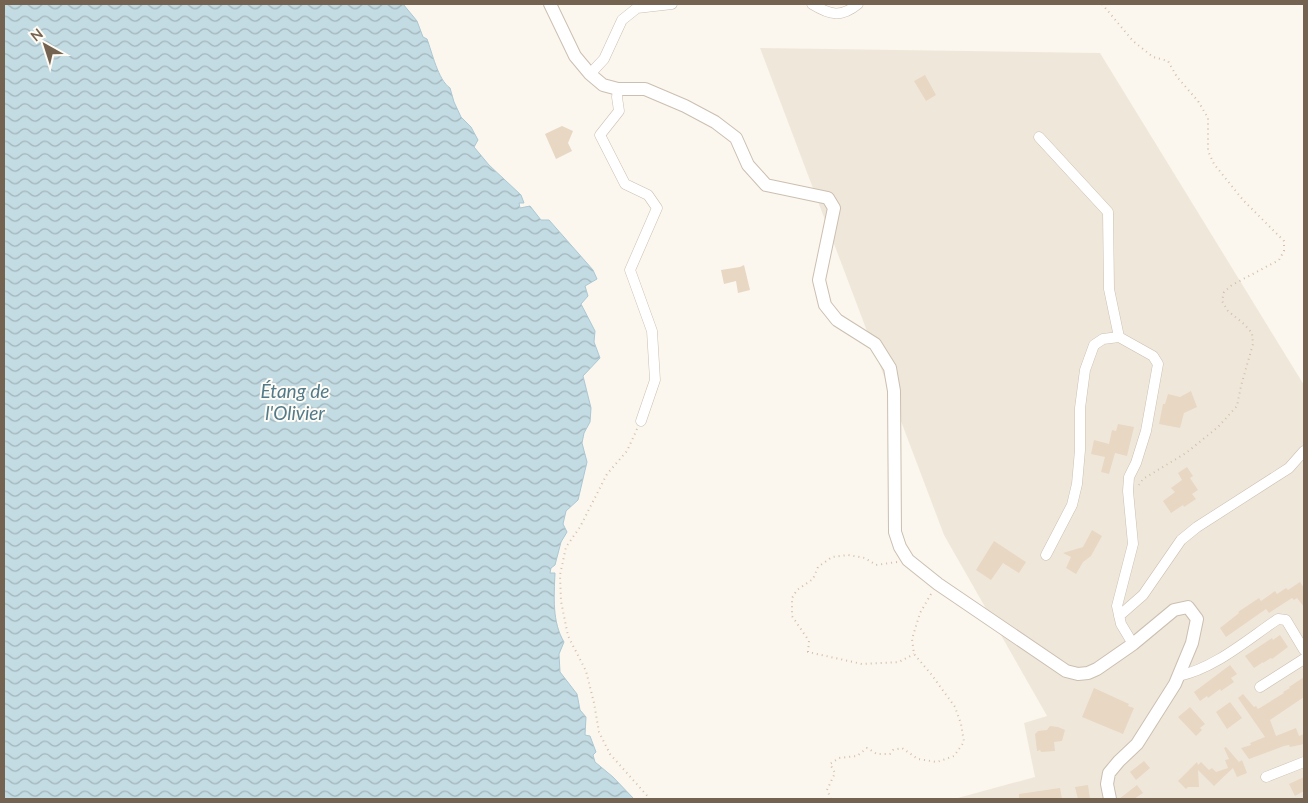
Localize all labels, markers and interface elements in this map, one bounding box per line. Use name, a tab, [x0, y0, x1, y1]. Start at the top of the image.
north arrow	[20, 20, 70, 70]
text: N	[27, 25, 46, 45]
water label: Étang de l'Olivier	[261, 379, 329, 424]

